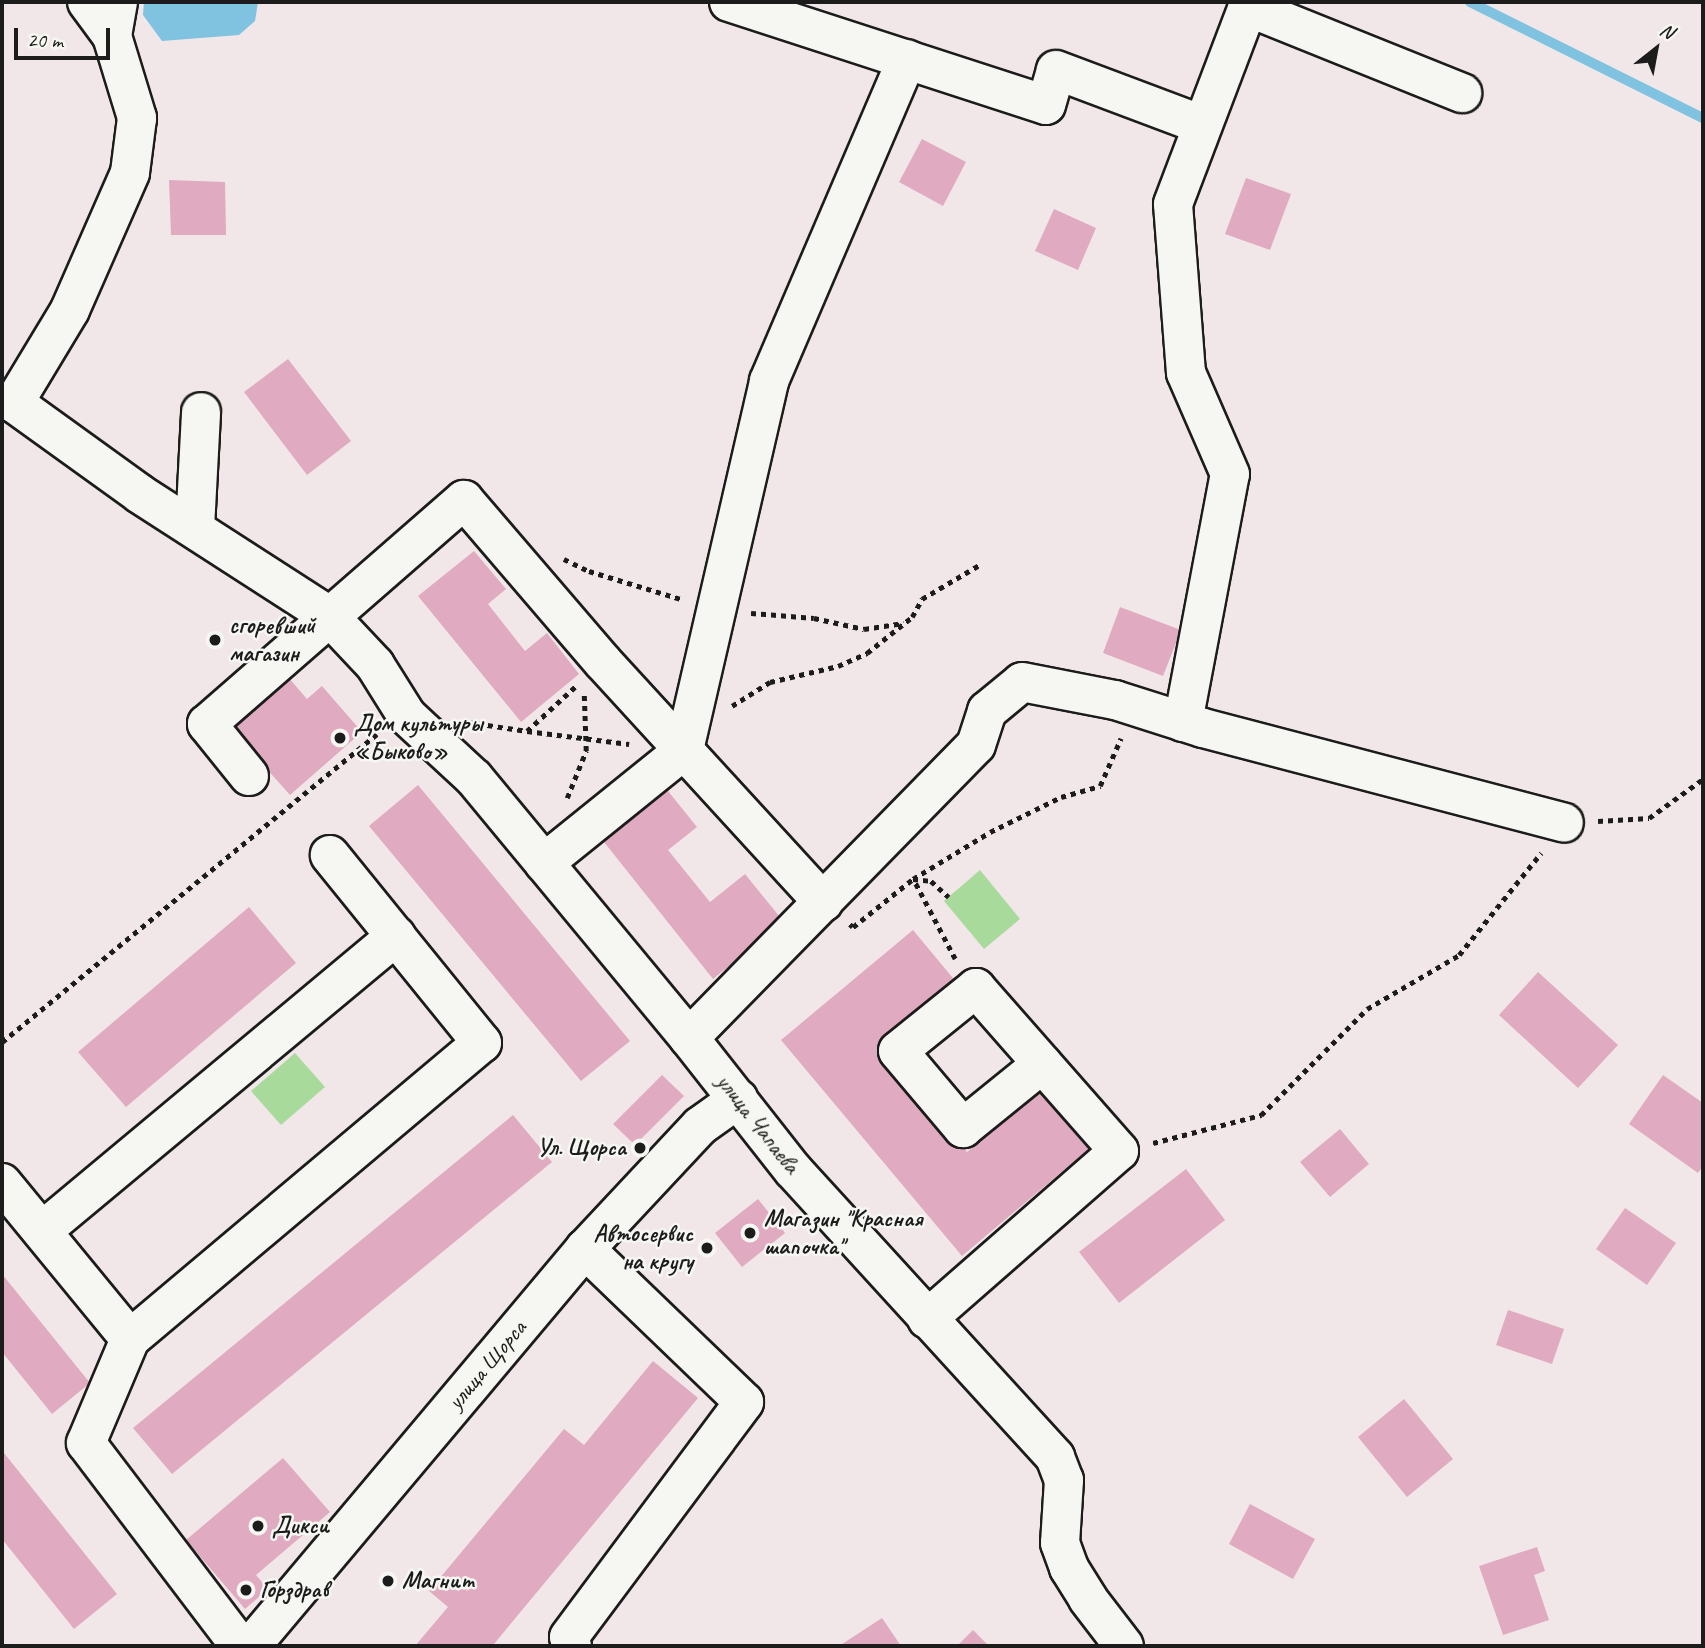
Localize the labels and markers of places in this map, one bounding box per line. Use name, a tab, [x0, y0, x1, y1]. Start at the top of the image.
place label: сгоревший магазин	[229, 612, 315, 668]
marker: сгоревший магазин	[207, 632, 223, 648]
place label: Дом культуры «Быково»	[354, 710, 479, 766]
marker: Дом культуры «Быково»	[332, 730, 348, 746]
place label: Ул. Щорса	[536, 1134, 626, 1162]
marker: Ул. Щорса	[632, 1140, 648, 1156]
place label: Магазин "Красная шапочка"	[764, 1205, 923, 1261]
place label: Автосервис на кругу	[593, 1220, 693, 1276]
marker: Магазин "Красная шапочка"	[742, 1225, 758, 1241]
marker: Автосервис на кругу	[699, 1240, 715, 1256]
place label: Дикси	[272, 1512, 329, 1540]
marker: Дикси	[250, 1518, 266, 1534]
place label: Магнит	[402, 1567, 475, 1595]
marker: Магнит	[380, 1573, 396, 1589]
place label: Горздрав	[260, 1576, 329, 1604]
marker: Горздрав	[238, 1582, 254, 1598]

